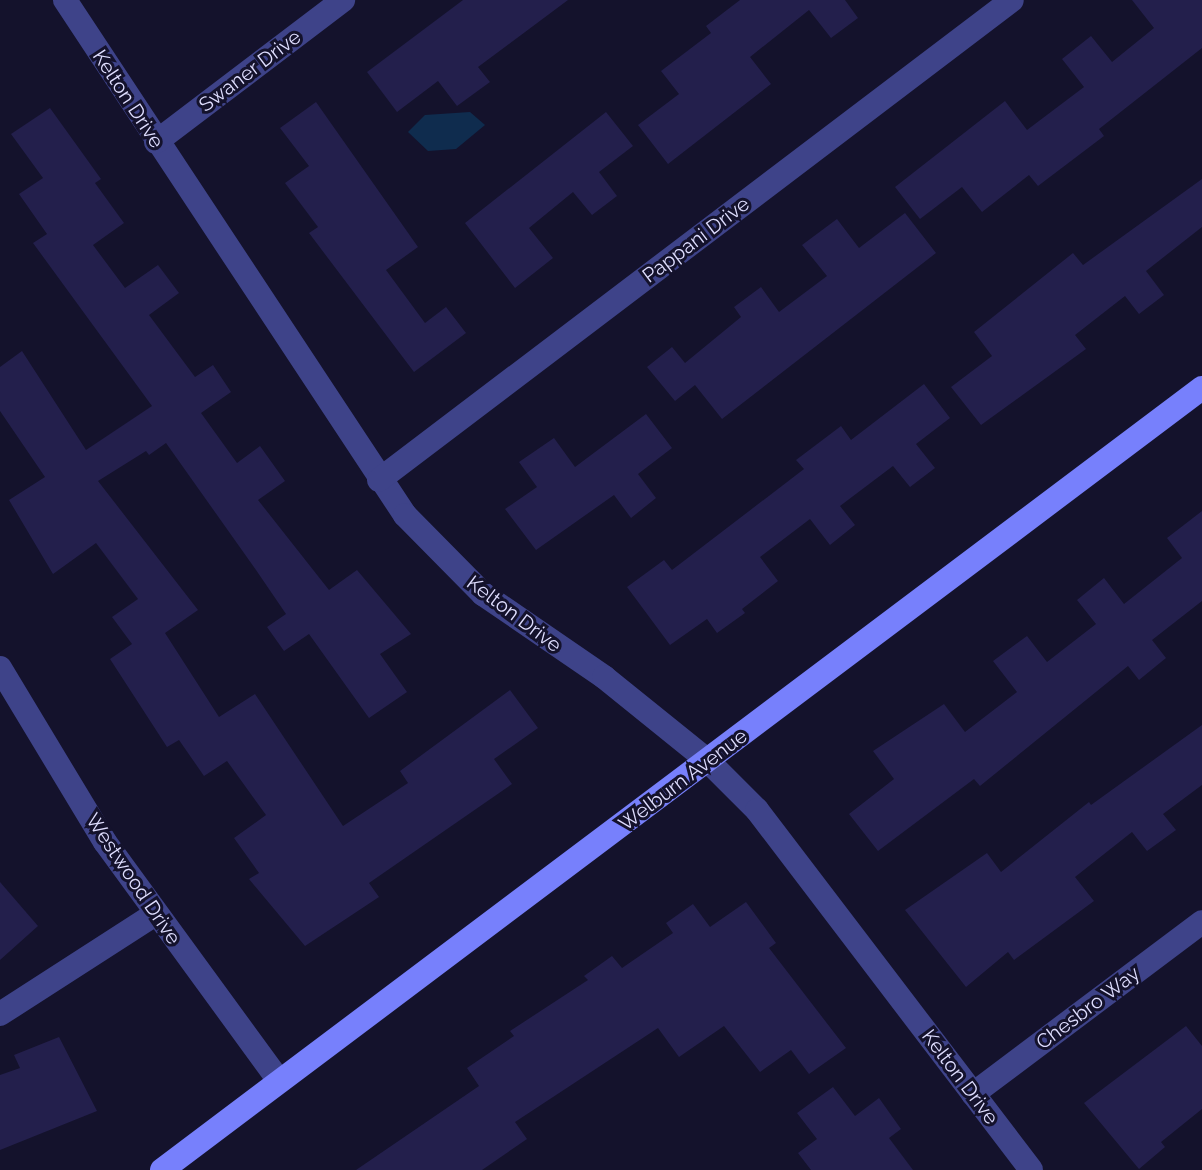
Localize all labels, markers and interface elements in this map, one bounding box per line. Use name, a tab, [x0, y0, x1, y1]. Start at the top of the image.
street label: Swaner Drive	[194, 25, 306, 117]
street label: Kelton Drive	[87, 45, 169, 153]
street label: Pappani Drive	[638, 192, 754, 288]
street label: Kelton Drive	[462, 571, 566, 657]
street label: Welburn Avenue	[614, 724, 752, 836]
street label: Westwood Drive	[80, 809, 186, 949]
street label: Chesbro Way	[1031, 961, 1145, 1055]
street label: Kelton Drive	[917, 1025, 1003, 1129]

